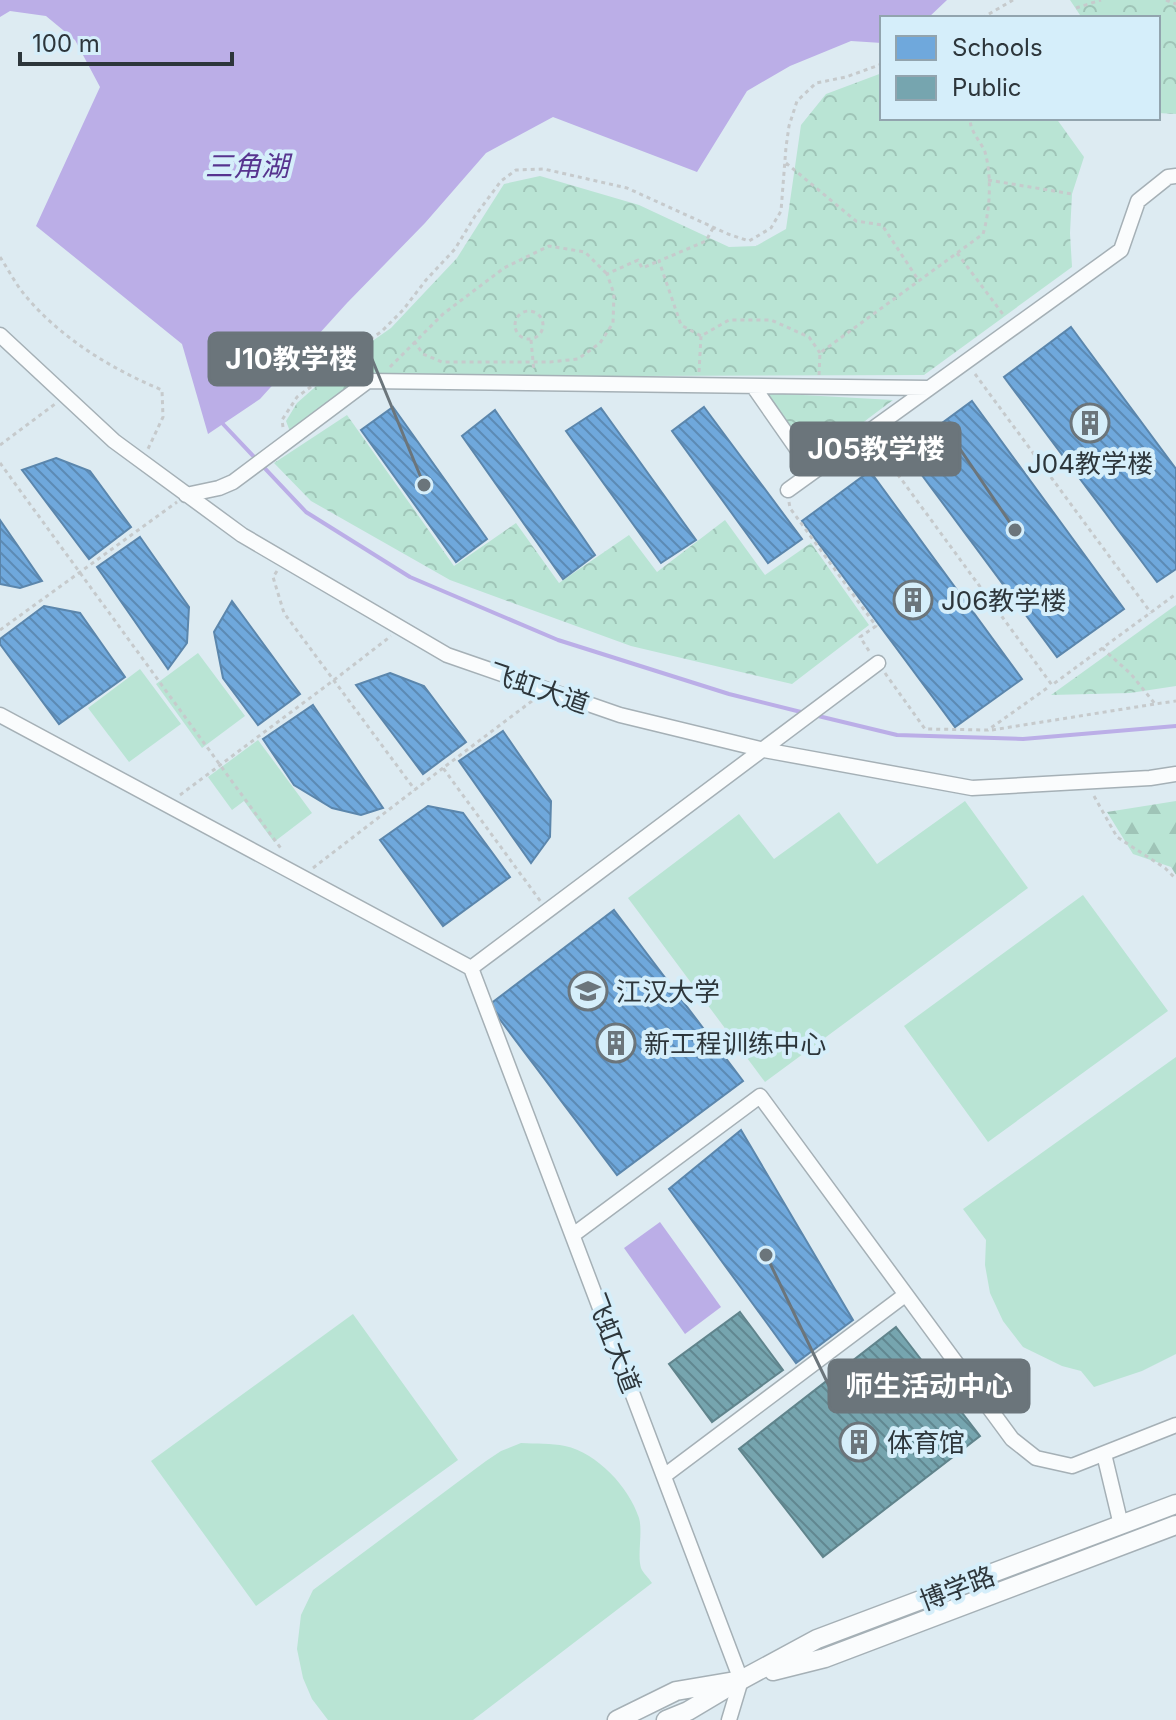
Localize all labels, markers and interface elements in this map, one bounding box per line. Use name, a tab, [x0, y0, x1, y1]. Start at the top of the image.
scale bar	[20, 16, 232, 66]
legend	[880, 16, 1160, 120]
text: 100 m	[32, 29, 100, 58]
text: Schools	[952, 33, 1043, 62]
text: Public	[952, 73, 1022, 102]
water label: 三角湖	[205, 149, 293, 183]
callout: J10教学楼	[209, 333, 372, 385]
text: J10教学楼	[225, 342, 357, 376]
building icon: J04教学楼	[1069, 402, 1111, 444]
callout: J05教学楼	[791, 423, 960, 475]
text: J05教学楼	[807, 432, 945, 466]
place label: J04教学楼	[1027, 448, 1153, 479]
building icon: J06教学楼	[892, 579, 934, 621]
place label: J06教学楼	[941, 585, 1066, 616]
street label: 飞虹大道	[485, 656, 593, 720]
school or university icon: 江汉大学	[567, 970, 609, 1012]
place label: 江汉大学	[616, 976, 720, 1007]
building icon: 新工程训练中心	[595, 1022, 637, 1064]
place label: 新工程训练中心	[644, 1028, 826, 1059]
street label: 飞虹大道	[581, 1289, 647, 1397]
callout: 师生活动中心	[829, 1360, 1029, 1412]
text: 师生活动中心	[845, 1369, 1013, 1403]
building icon: 体育馆	[838, 1421, 880, 1463]
place label: 体育馆	[887, 1427, 965, 1458]
street label: 博学路	[915, 1560, 999, 1616]

